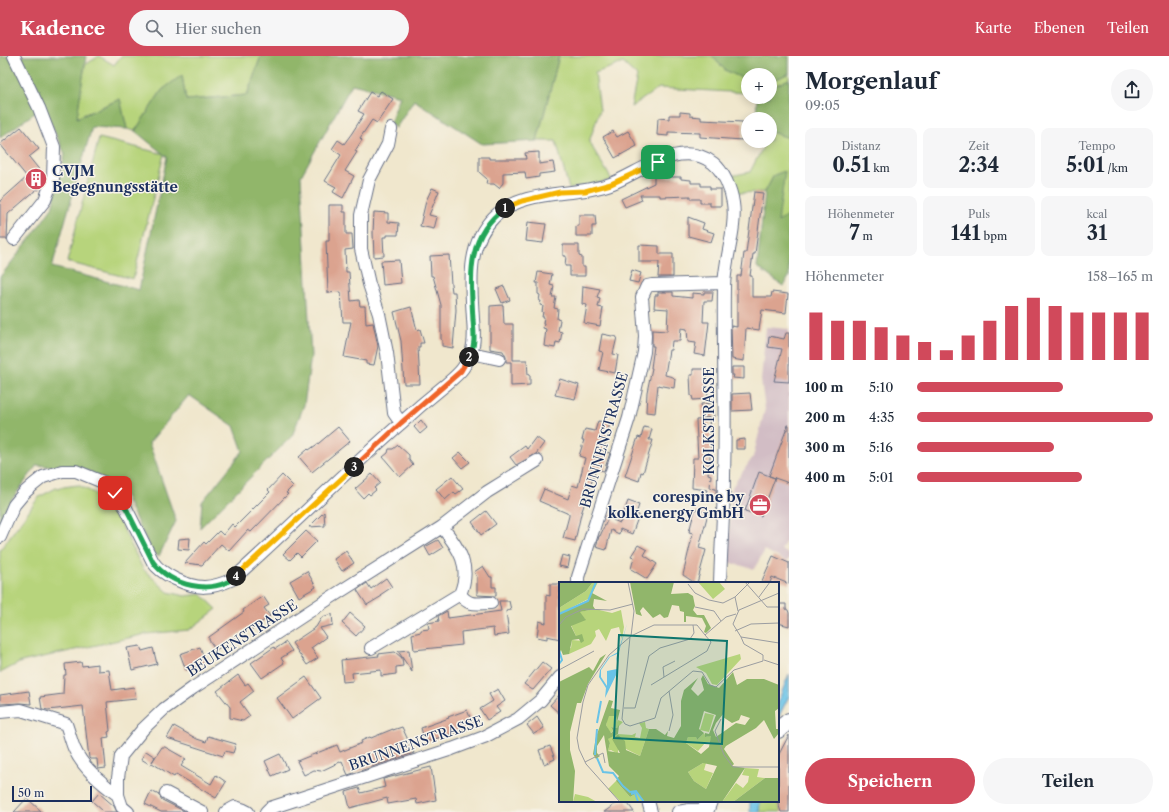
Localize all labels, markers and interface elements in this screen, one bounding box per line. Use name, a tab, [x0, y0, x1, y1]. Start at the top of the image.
search box	[129, 10, 409, 46]
text: Kadence	[20, 17, 105, 40]
icon: search	[143, 17, 165, 39]
text: Hier suchen	[175, 19, 262, 38]
text: Karte	[975, 19, 1012, 37]
text: Ebenen	[1034, 19, 1085, 37]
text: Teilen	[1107, 19, 1149, 37]
map controls	[741, 68, 777, 148]
button: +	[741, 68, 777, 104]
text: Morgenlauf	[805, 68, 938, 95]
button: share	[1111, 69, 1153, 111]
text: 09:05	[805, 97, 840, 113]
button: −	[741, 112, 777, 148]
text: Distanz	[841, 139, 881, 153]
text: Zeit	[969, 139, 989, 153]
text: Tempo	[1078, 139, 1116, 153]
pin	[641, 145, 675, 179]
icon: arrive	[647, 151, 669, 173]
text: 0.51	[832, 153, 870, 177]
text: 2:34	[959, 153, 999, 177]
text: 5:01	[1066, 153, 1105, 177]
text: km	[870, 161, 890, 175]
text: /km	[1105, 161, 1128, 175]
place label: CVJM Begegnungsstätte	[52, 162, 178, 196]
building icon: CVJM Begegnungsstätte	[23, 166, 49, 192]
pin: 1	[495, 198, 515, 218]
text: 1	[503, 201, 507, 215]
text: Höhenmeter	[828, 207, 894, 221]
text: Puls	[968, 207, 990, 221]
text: kcal	[1087, 207, 1107, 221]
text: 7	[849, 221, 860, 245]
text: 141	[951, 221, 981, 245]
text: 31	[1087, 221, 1107, 245]
text: m	[860, 229, 873, 243]
text: bpm	[981, 229, 1007, 243]
text: Höhenmeter	[805, 268, 884, 284]
text: 158–165 m	[1088, 268, 1153, 284]
pin: 2	[459, 347, 479, 367]
text: 2	[466, 350, 472, 364]
street label: KOLKSTRASSE	[700, 367, 718, 475]
street label: BRUNNENSTRASSE	[576, 370, 632, 510]
text: 100 m	[805, 379, 844, 395]
text: 5:10	[869, 379, 893, 395]
text: 200 m	[805, 409, 845, 425]
text: 4:35	[869, 409, 894, 425]
text: 300 m	[805, 439, 845, 455]
text: 5:16	[869, 439, 893, 455]
pin: 3	[344, 457, 364, 477]
text: 3	[351, 460, 357, 474]
text: 400 m	[805, 469, 845, 485]
text: 5:01	[869, 469, 893, 485]
pin	[98, 476, 132, 510]
icon: check	[104, 482, 126, 504]
place label: corespine by kolk.energy GmbH	[608, 488, 744, 522]
office icon: corespine by kolk.energy GmbH	[747, 492, 773, 518]
pin: 4	[226, 566, 246, 586]
text: 4	[233, 569, 239, 583]
inset map	[559, 582, 779, 802]
street label: BEUKENSTRASSE	[183, 596, 301, 680]
street label: BRUNNENSTRASSE	[346, 712, 486, 774]
button: Speichern	[805, 758, 975, 804]
button: Teilen	[983, 758, 1153, 804]
scale bar	[12, 784, 92, 803]
text: 50 m	[18, 786, 44, 800]

